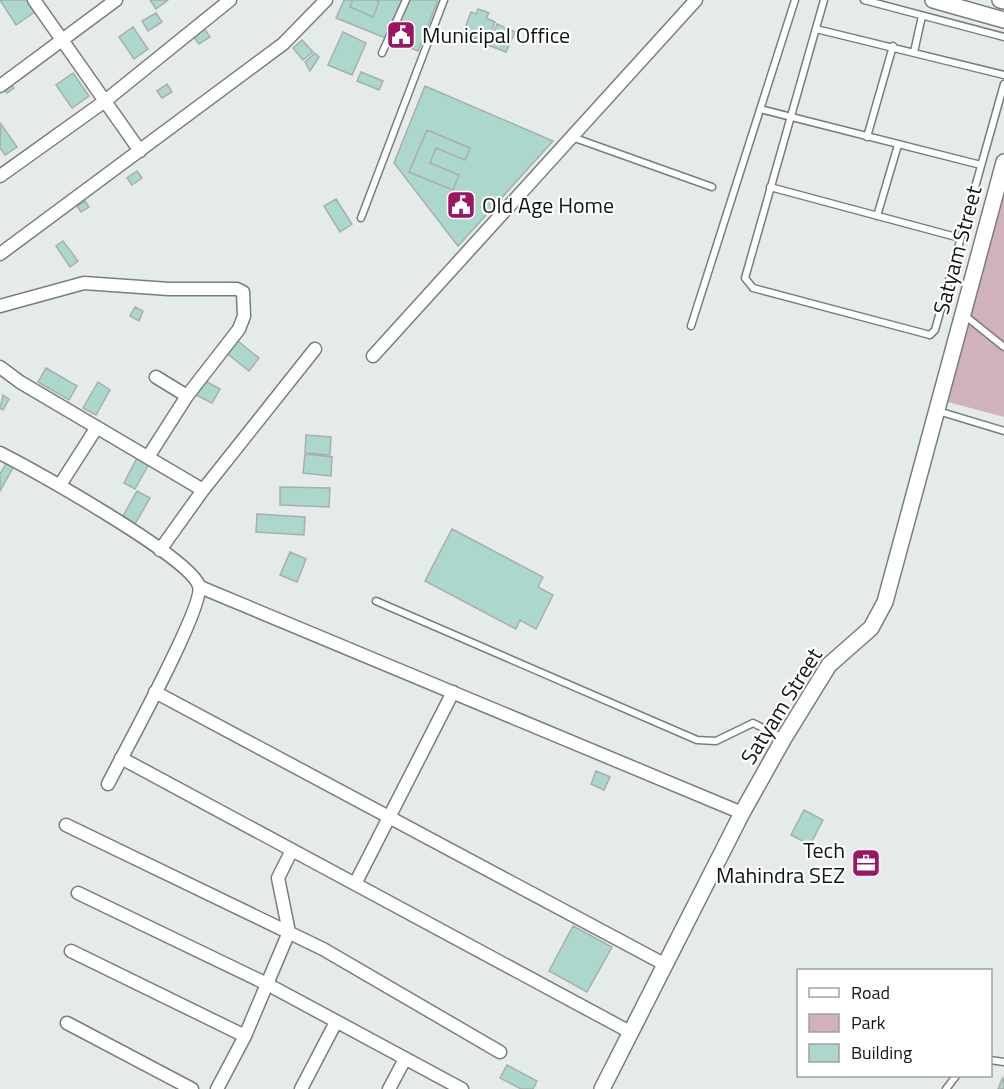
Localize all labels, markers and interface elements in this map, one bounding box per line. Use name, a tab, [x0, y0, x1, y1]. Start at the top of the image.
place label: Municipal Office	[422, 18, 570, 52]
public building icon: Municipal Office	[385, 19, 417, 51]
street label: Satyam Street	[923, 182, 991, 318]
place label: Old Age Home	[482, 188, 614, 222]
public building icon: Old Age Home	[445, 189, 477, 221]
street label: Satyam Street	[732, 641, 831, 771]
place label: Tech Mahindra SEZ	[716, 833, 845, 892]
office icon: Tech Mahindra SEZ	[850, 847, 882, 879]
legend	[797, 969, 992, 1077]
text: Road	[851, 979, 890, 1006]
text: Park	[851, 1009, 886, 1036]
text: Building	[851, 1039, 912, 1066]

